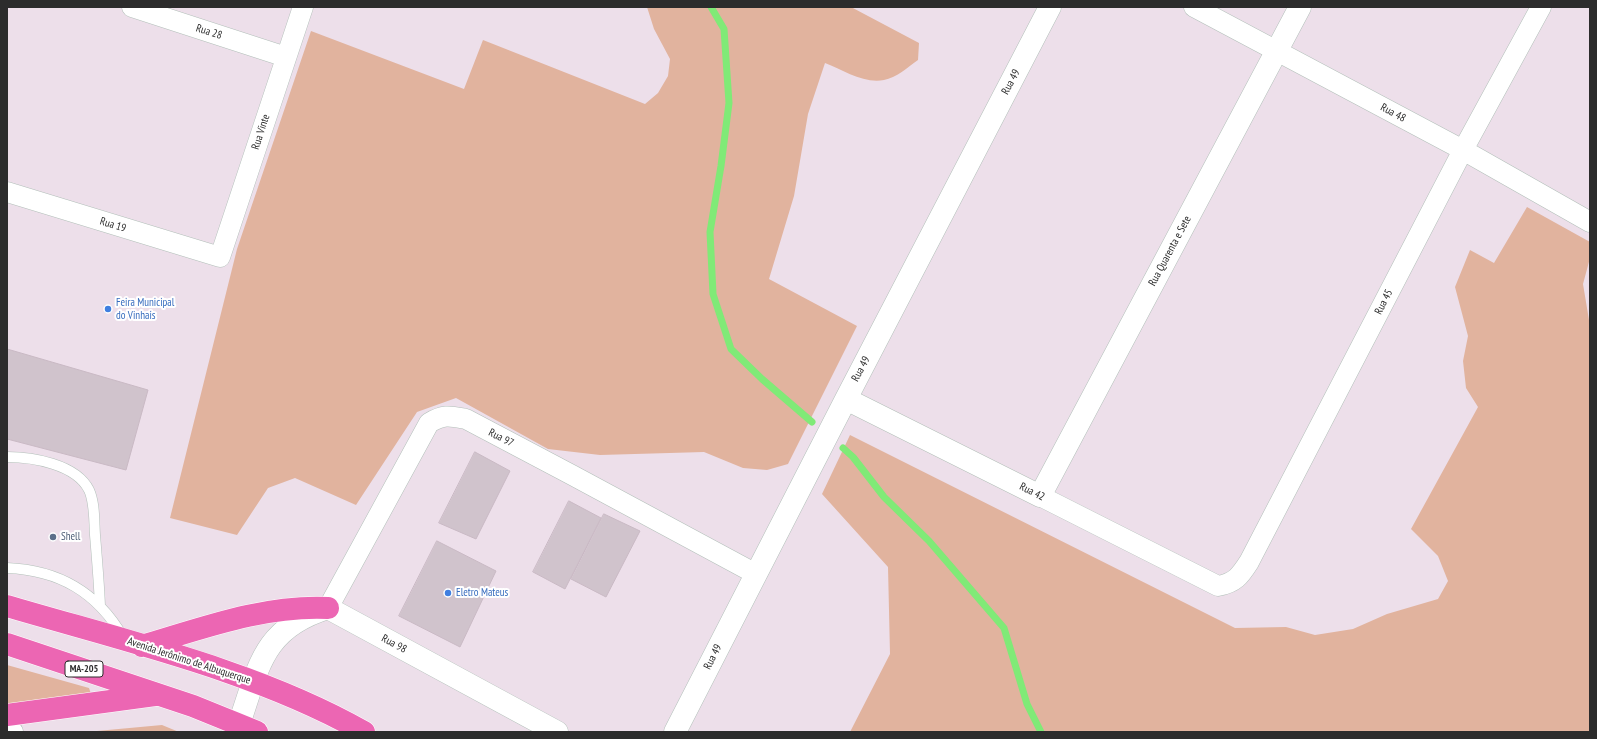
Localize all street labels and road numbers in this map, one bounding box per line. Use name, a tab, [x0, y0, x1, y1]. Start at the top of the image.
street label: Rua 28	[194, 22, 224, 42]
street label: Rua 49	[999, 67, 1023, 97]
street label: Rua 48	[1378, 101, 1408, 125]
street label: Rua Vinte	[249, 113, 273, 151]
street label: Rua Quarenta e Sete	[1146, 214, 1194, 288]
street label: Rua 19	[98, 215, 128, 235]
street label: Rua 45	[1372, 287, 1396, 317]
street label: Rua 49	[849, 354, 873, 384]
street label: Rua 97	[486, 426, 516, 450]
street label: Rua 42	[1017, 480, 1047, 504]
street label: Rua 98	[379, 632, 409, 656]
street label: Avenida Jerônimo de Albuquerque	[126, 635, 252, 687]
street label: Rua 49	[701, 642, 725, 672]
road number: MA-205	[65, 661, 103, 677]

